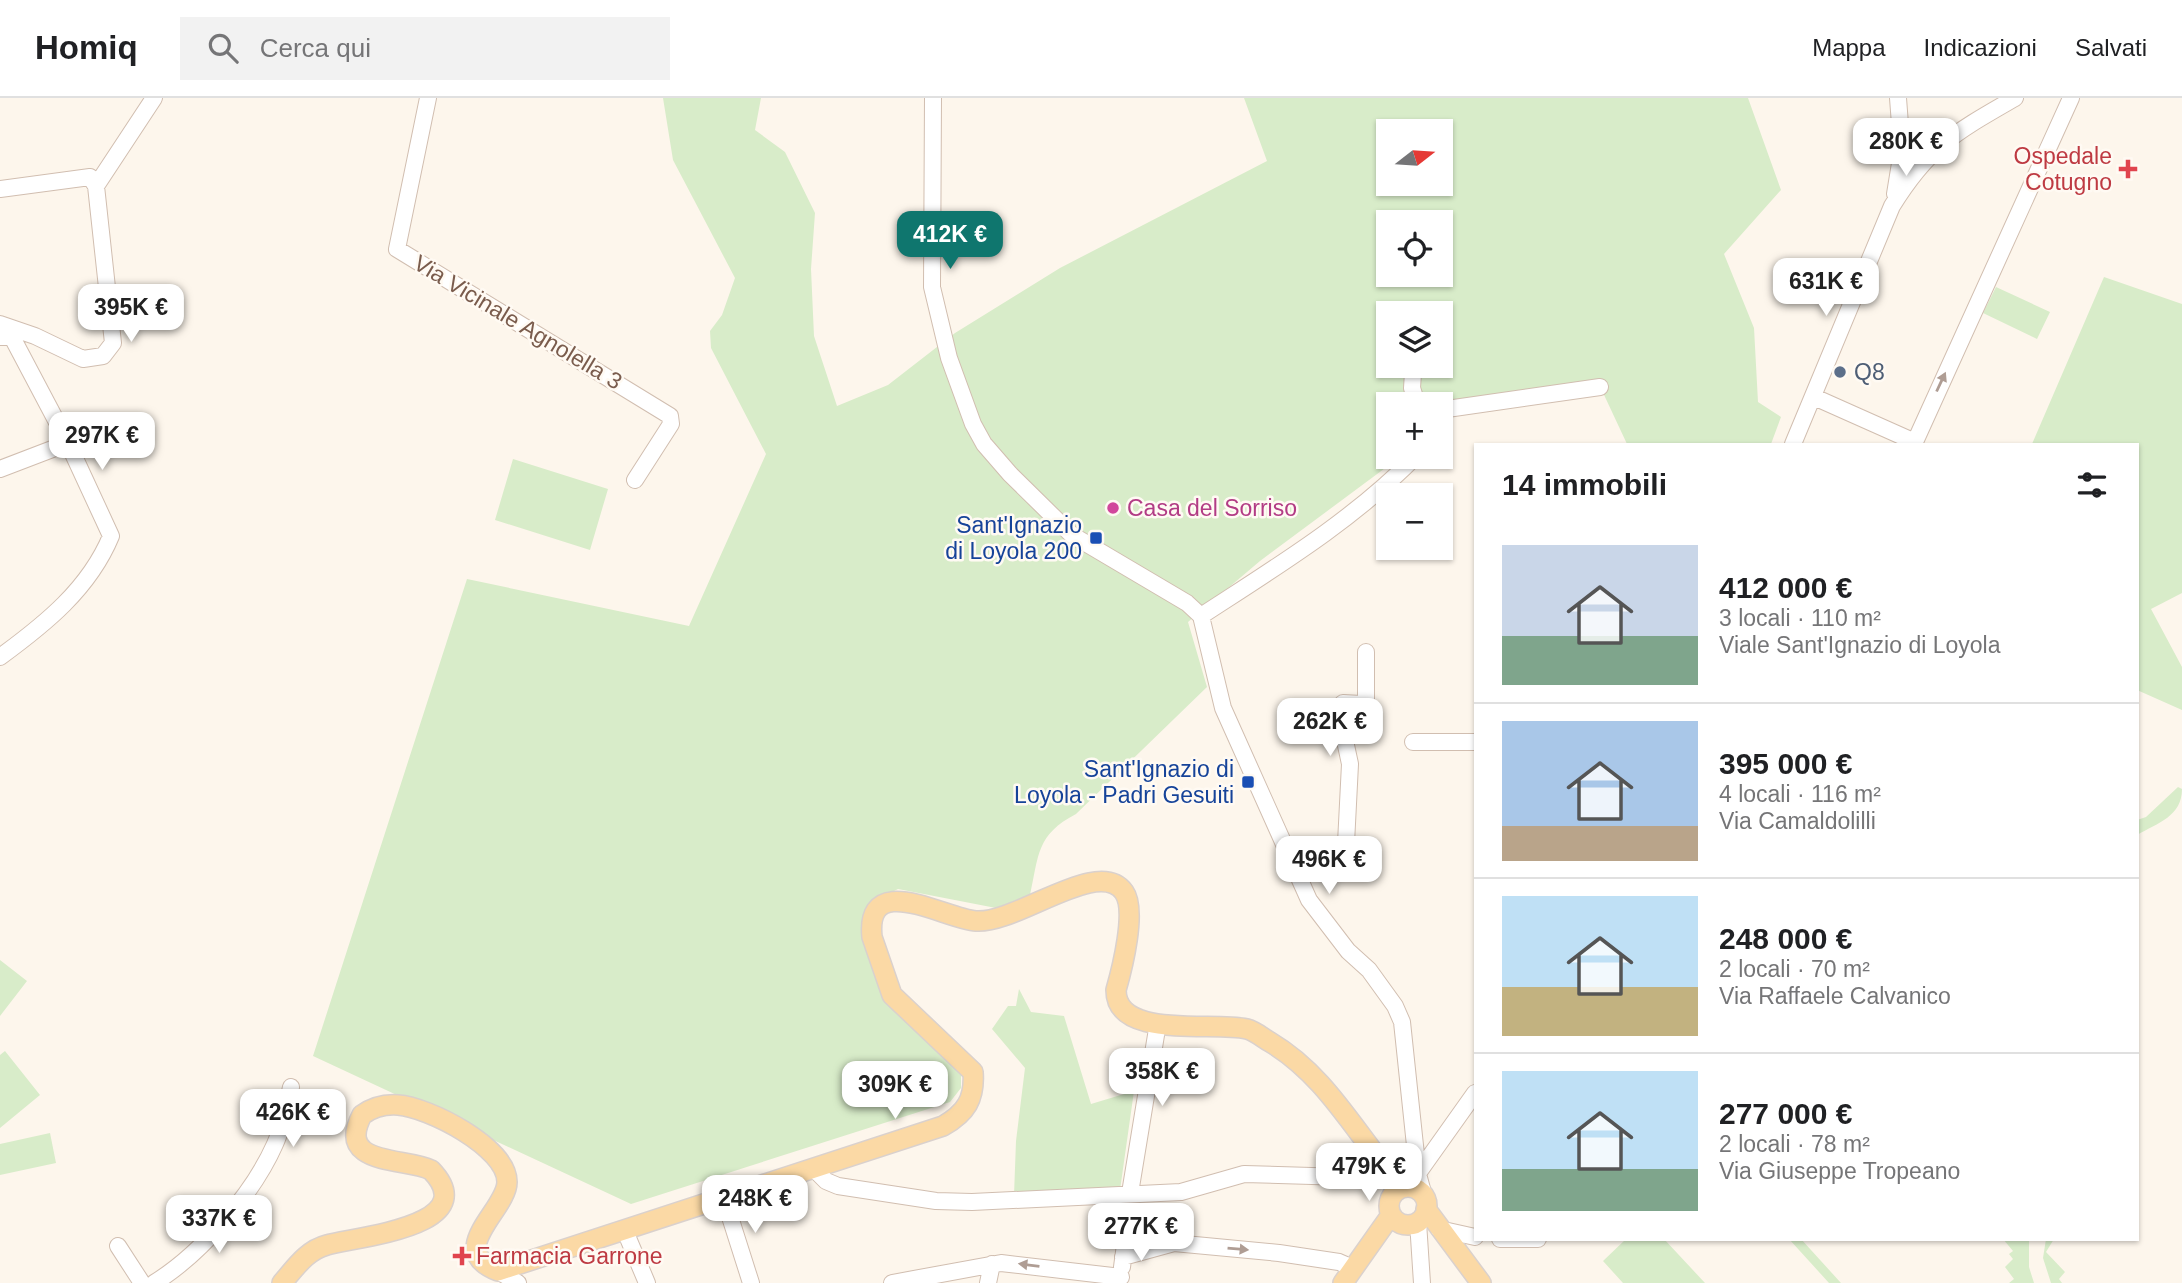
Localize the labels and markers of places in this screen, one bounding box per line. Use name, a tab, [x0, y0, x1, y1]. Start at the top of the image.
pin: 280K €	[1849, 118, 1963, 178]
place label: Ospedale Cotugno	[2014, 143, 2112, 195]
marker: Ospedale Cotugno	[2118, 159, 2138, 179]
pin: 412K €	[893, 212, 1007, 271]
pin: 631K €	[1769, 258, 1883, 318]
pin: 395K €	[74, 285, 188, 344]
place label: Q8	[1854, 359, 1885, 385]
marker: Q8	[1832, 364, 1848, 380]
pin: 297K €	[45, 412, 159, 472]
place label: Casa del Sorriso	[1127, 495, 1297, 521]
marker: Casa del Sorriso	[1105, 500, 1121, 516]
place label: Sant'Ignazio di Loyola 200	[945, 512, 1082, 564]
marker: Sant'Ignazio di Loyola 200	[1088, 530, 1104, 546]
pin: 262K €	[1273, 698, 1387, 758]
place label: Sant'Ignazio di Loyola - Padri Gesuiti	[1014, 756, 1234, 808]
marker: Sant'Ignazio di Loyola - Padri Gesuiti	[1240, 774, 1256, 790]
pin: 496K €	[1272, 836, 1386, 896]
pin: 358K €	[1105, 1048, 1219, 1108]
pin: 309K €	[838, 1062, 952, 1121]
pin: 426K €	[236, 1090, 350, 1149]
pin: 479K €	[1312, 1144, 1426, 1203]
pin: 248K €	[698, 1176, 812, 1235]
pin: 337K €	[162, 1196, 276, 1255]
pin: 277K €	[1084, 1204, 1198, 1263]
place label: Farmacia Garrone	[476, 1243, 663, 1269]
marker: Farmacia Garrone	[454, 1248, 470, 1264]

